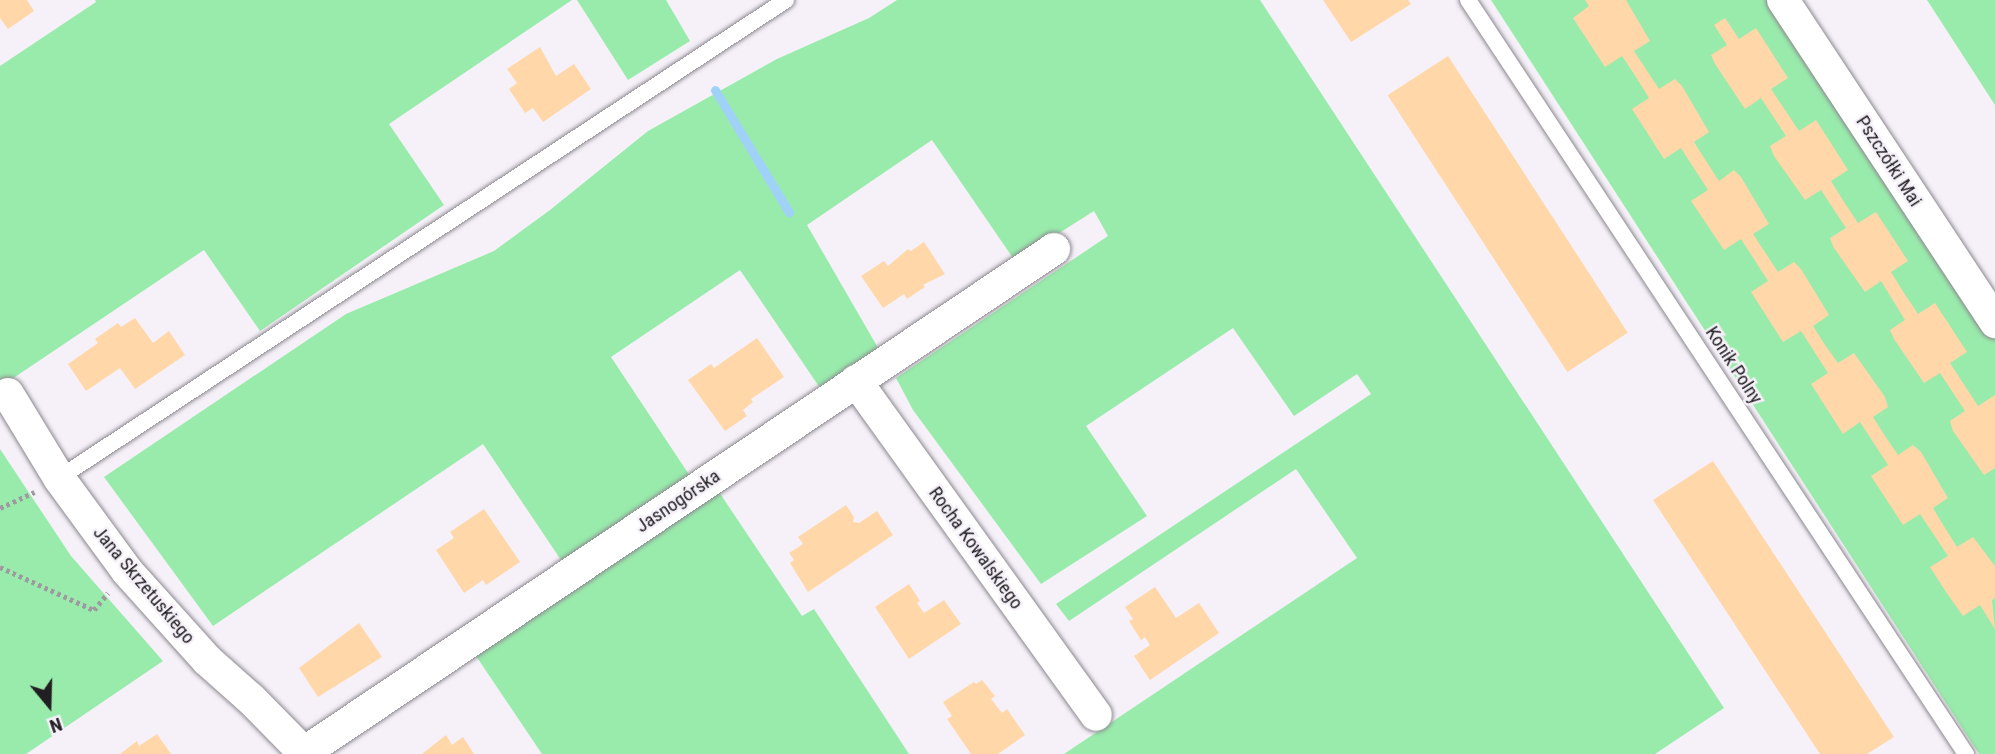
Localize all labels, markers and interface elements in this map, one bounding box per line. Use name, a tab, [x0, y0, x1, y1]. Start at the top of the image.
street label: Pszczółki Mai	[1851, 111, 1927, 211]
street label: Konik Polny	[1701, 322, 1767, 408]
street label: Jasnogórska	[632, 465, 724, 537]
street label: Rocha Kowalskiego	[924, 482, 1028, 614]
street label: Jana Skrzetuskiego	[88, 522, 200, 648]
north arrow	[14, 670, 84, 740]
text: N	[47, 713, 65, 738]

